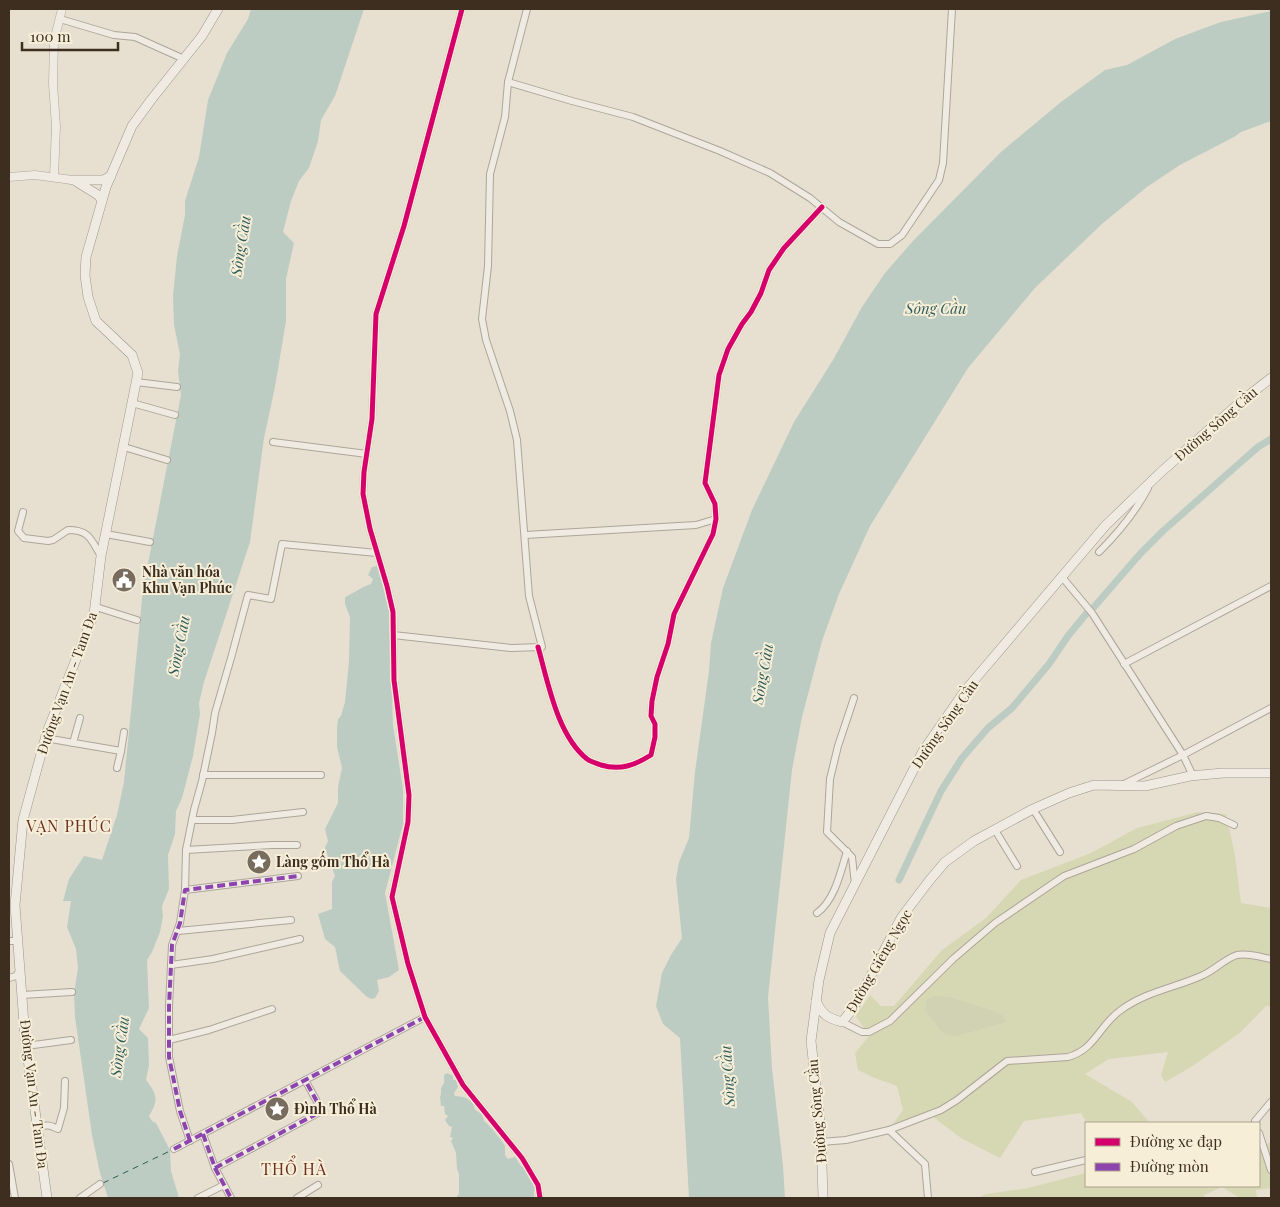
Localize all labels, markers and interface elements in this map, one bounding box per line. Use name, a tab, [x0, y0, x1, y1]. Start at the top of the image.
scale bar	[22, 20, 119, 52]
text: 100 m	[30, 26, 71, 46]
water label: Sông Cầu	[224, 214, 255, 279]
water label: Sông Cầu	[904, 297, 967, 318]
street label: Đường Sông Cầu	[1170, 382, 1261, 465]
place label: Nhà văn hóa Khu Vạn Phúc	[142, 562, 232, 597]
public building icon: Nhà văn hóa Khu Vạn Phúc	[111, 567, 137, 593]
street label: Đường Vạn An - Tam Đa	[32, 609, 101, 757]
water label: Sông Cầu	[161, 614, 194, 679]
water label: Sông Cầu	[746, 642, 777, 707]
street label: Đường Sông Cầu	[906, 675, 982, 772]
district label: VẠN PHÚC	[25, 815, 112, 836]
place icon: Làng gốm Thổ Hà	[246, 849, 272, 875]
place label: Làng gốm Thổ Hà	[276, 850, 390, 871]
street label: Đường Giếng Ngọc	[839, 904, 916, 1016]
water label: Sông Cầu	[104, 1015, 133, 1080]
street label: Đường Vạn An - Tam Đa	[16, 1018, 53, 1170]
water label: Sông Cầu	[714, 1045, 739, 1108]
street label: Đường Sông Cầu	[802, 1058, 831, 1164]
place icon: Đình Thổ Hà	[264, 1096, 290, 1122]
place label: Đình Thổ Hà	[294, 1098, 377, 1118]
legend	[1085, 1122, 1260, 1187]
text: Đường xe đạp	[1130, 1131, 1222, 1151]
district label: THỔ HÀ	[261, 1155, 327, 1179]
text: Đường mòn	[1130, 1156, 1209, 1176]

